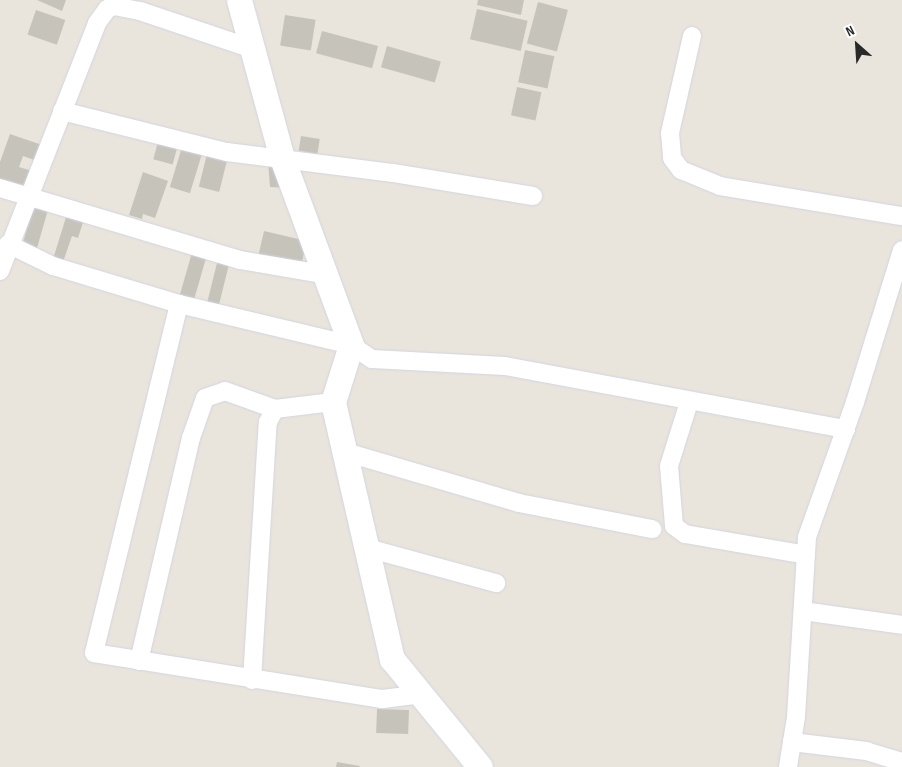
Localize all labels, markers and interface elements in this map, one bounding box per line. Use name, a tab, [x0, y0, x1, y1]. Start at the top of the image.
north arrow	[832, 20, 882, 70]
text: N	[843, 22, 857, 40]

